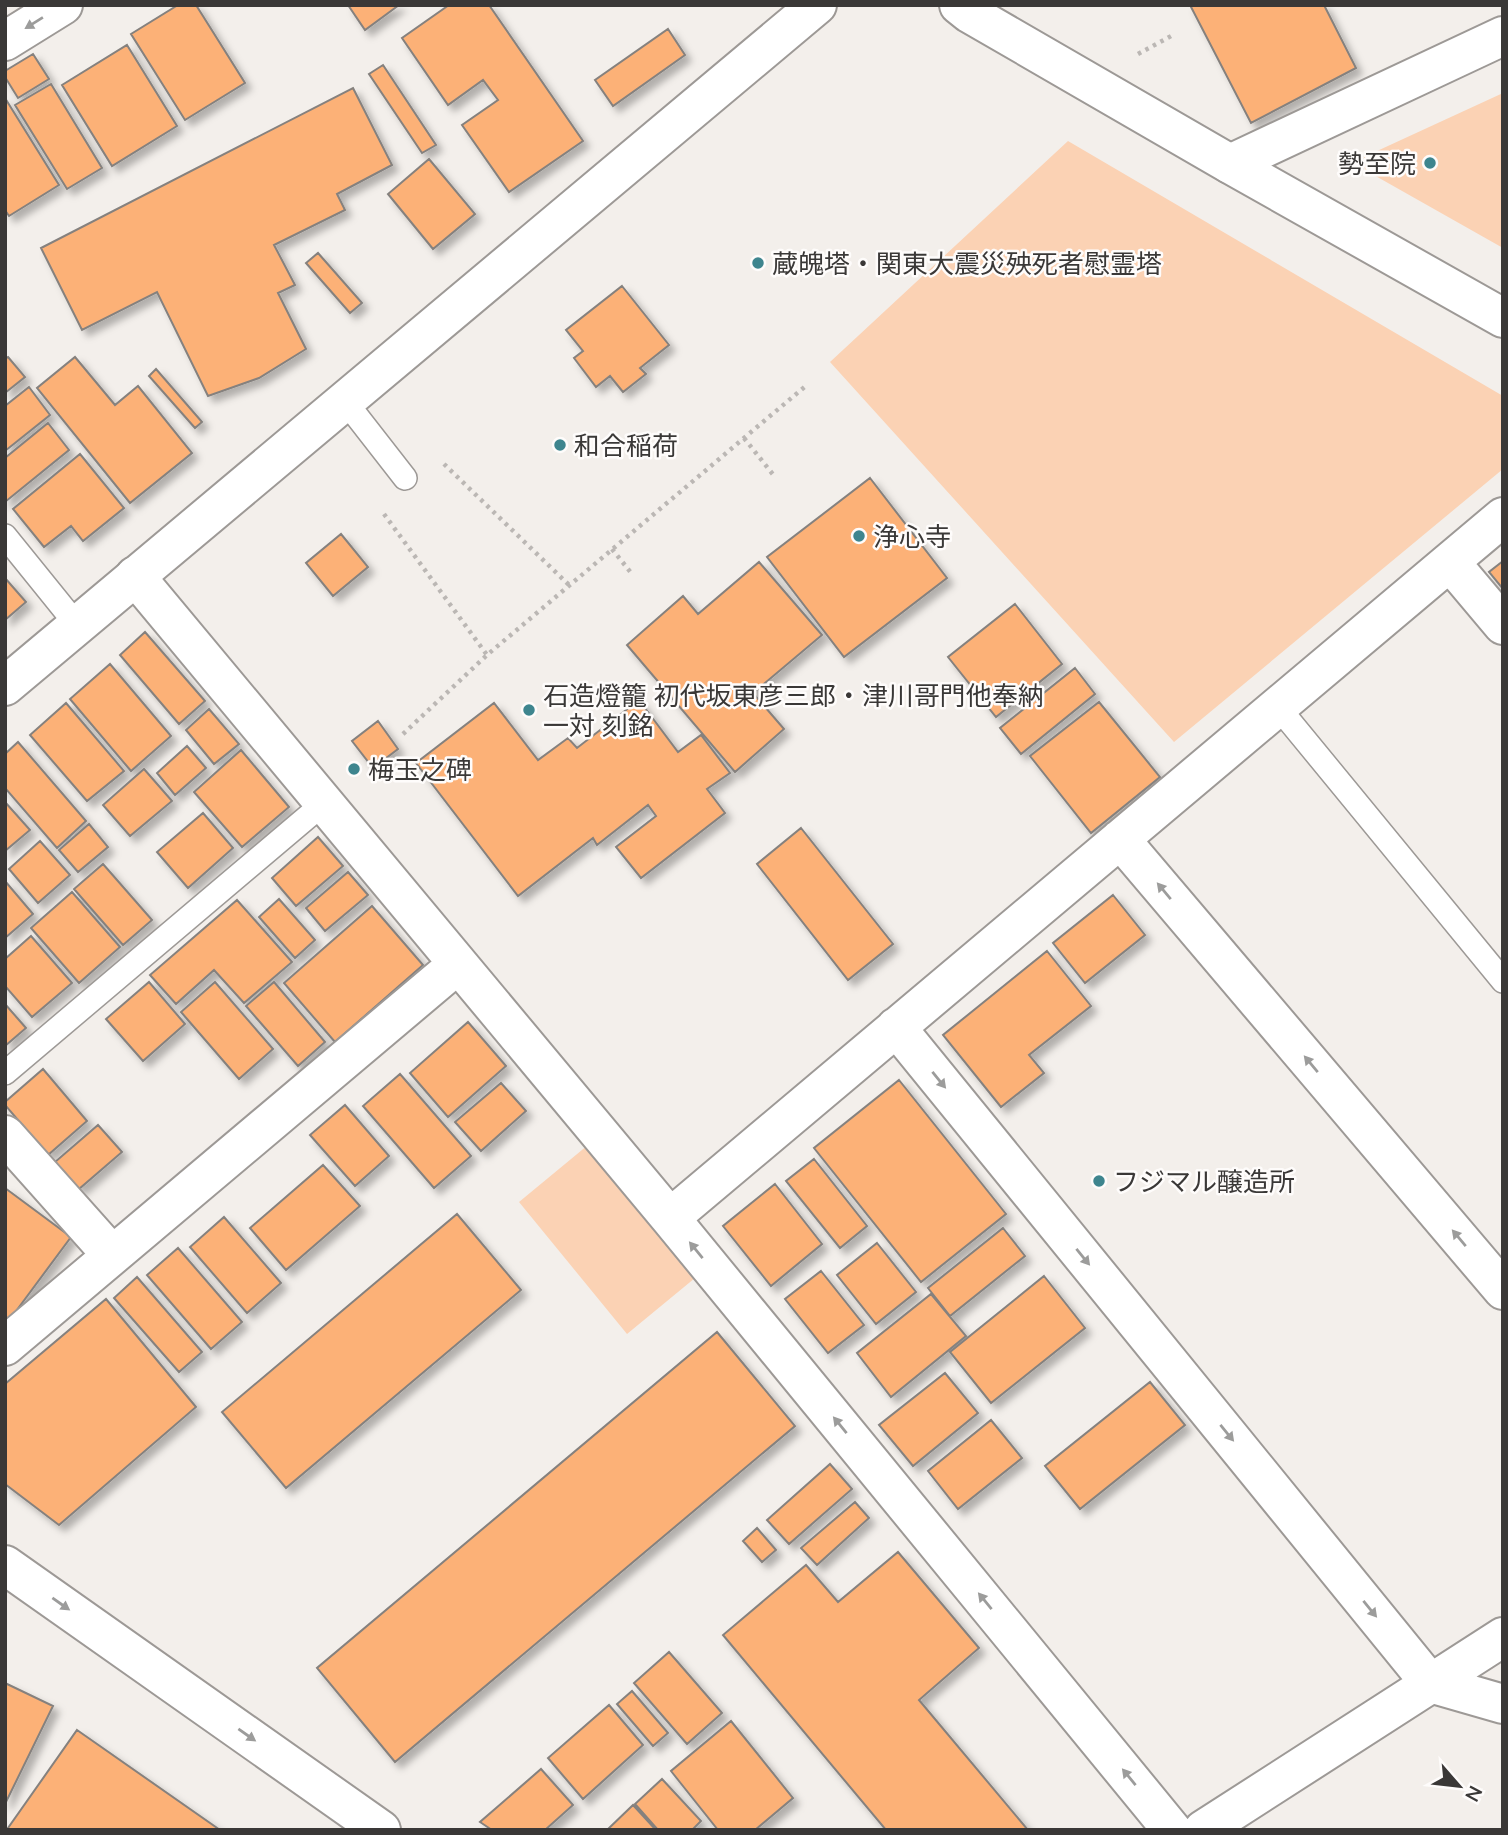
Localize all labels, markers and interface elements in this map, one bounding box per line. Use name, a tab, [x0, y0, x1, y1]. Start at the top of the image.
one-way arrow	[24, 17, 44, 30]
place label: 勢至院	[1338, 147, 1416, 180]
marker: 勢至院	[1422, 155, 1438, 171]
place label: 蔵魄塔・関東大震災殃死者慰霊塔	[772, 247, 1162, 280]
marker: 蔵魄塔・関東大震災殃死者慰霊塔	[750, 255, 766, 271]
place label: 和合稲荷	[574, 429, 678, 462]
marker: 和合稲荷	[552, 437, 568, 453]
place label: 浄心寺	[873, 520, 951, 553]
marker: 浄心寺	[851, 528, 867, 544]
place label: 石造燈籠 初代坂東彦三郎・津川哥門他奉納 一対 刻銘	[543, 679, 1044, 742]
marker: 石造燈籠 初代坂東彦三郎・津川哥門他奉納 一対 刻銘	[521, 702, 537, 718]
place label: 梅玉之碑	[368, 753, 472, 786]
marker: 梅玉之碑	[346, 761, 362, 777]
one-way arrow	[1156, 882, 1172, 900]
one-way arrow	[1304, 1056, 1319, 1073]
one-way arrow	[931, 1072, 946, 1089]
place label: フジマル醸造所	[1113, 1165, 1295, 1198]
marker: フジマル醸造所	[1091, 1173, 1107, 1189]
one-way arrow	[1451, 1229, 1466, 1247]
one-way arrow	[688, 1241, 703, 1259]
one-way arrow	[1075, 1248, 1090, 1265]
one-way arrow	[833, 1417, 848, 1434]
one-way arrow	[1219, 1424, 1234, 1442]
one-way arrow	[977, 1593, 992, 1611]
one-way arrow	[52, 1597, 70, 1611]
one-way arrow	[1363, 1600, 1378, 1618]
one-way arrow	[238, 1728, 256, 1742]
north arrow	[1424, 1751, 1494, 1821]
one-way arrow	[1121, 1768, 1137, 1786]
text: N	[1460, 1782, 1488, 1806]

